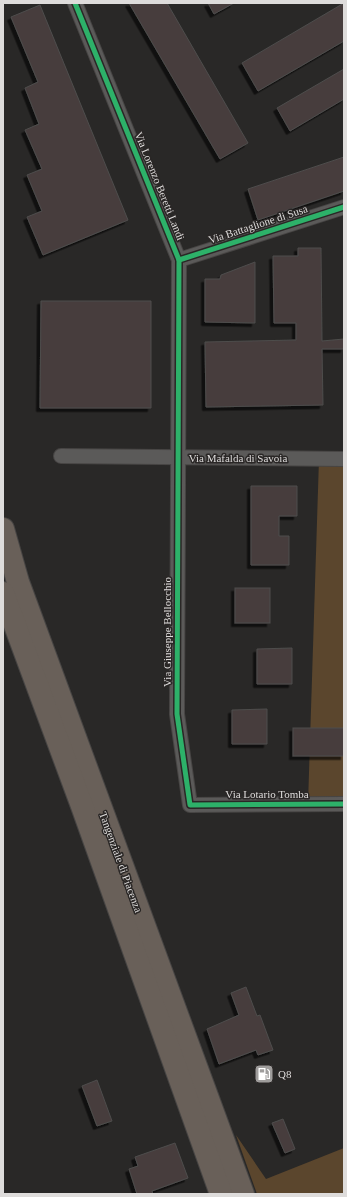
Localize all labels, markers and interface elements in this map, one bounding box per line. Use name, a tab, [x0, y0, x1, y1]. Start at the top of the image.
street label: Via Lorenzo Beretti Landi	[133, 130, 187, 242]
street label: Via Battaglione di Susa	[207, 202, 309, 246]
street label: Via Mafalda di Savoia	[189, 452, 287, 464]
street label: Via Giuseppe Bellocchio	[161, 577, 173, 687]
street label: Via Lotario Tomba	[225, 788, 309, 800]
street label: Tangenziale di Piacenza	[97, 810, 145, 914]
fuel station icon: Q8	[253, 1063, 275, 1085]
place label: Q8	[278, 1068, 292, 1080]

